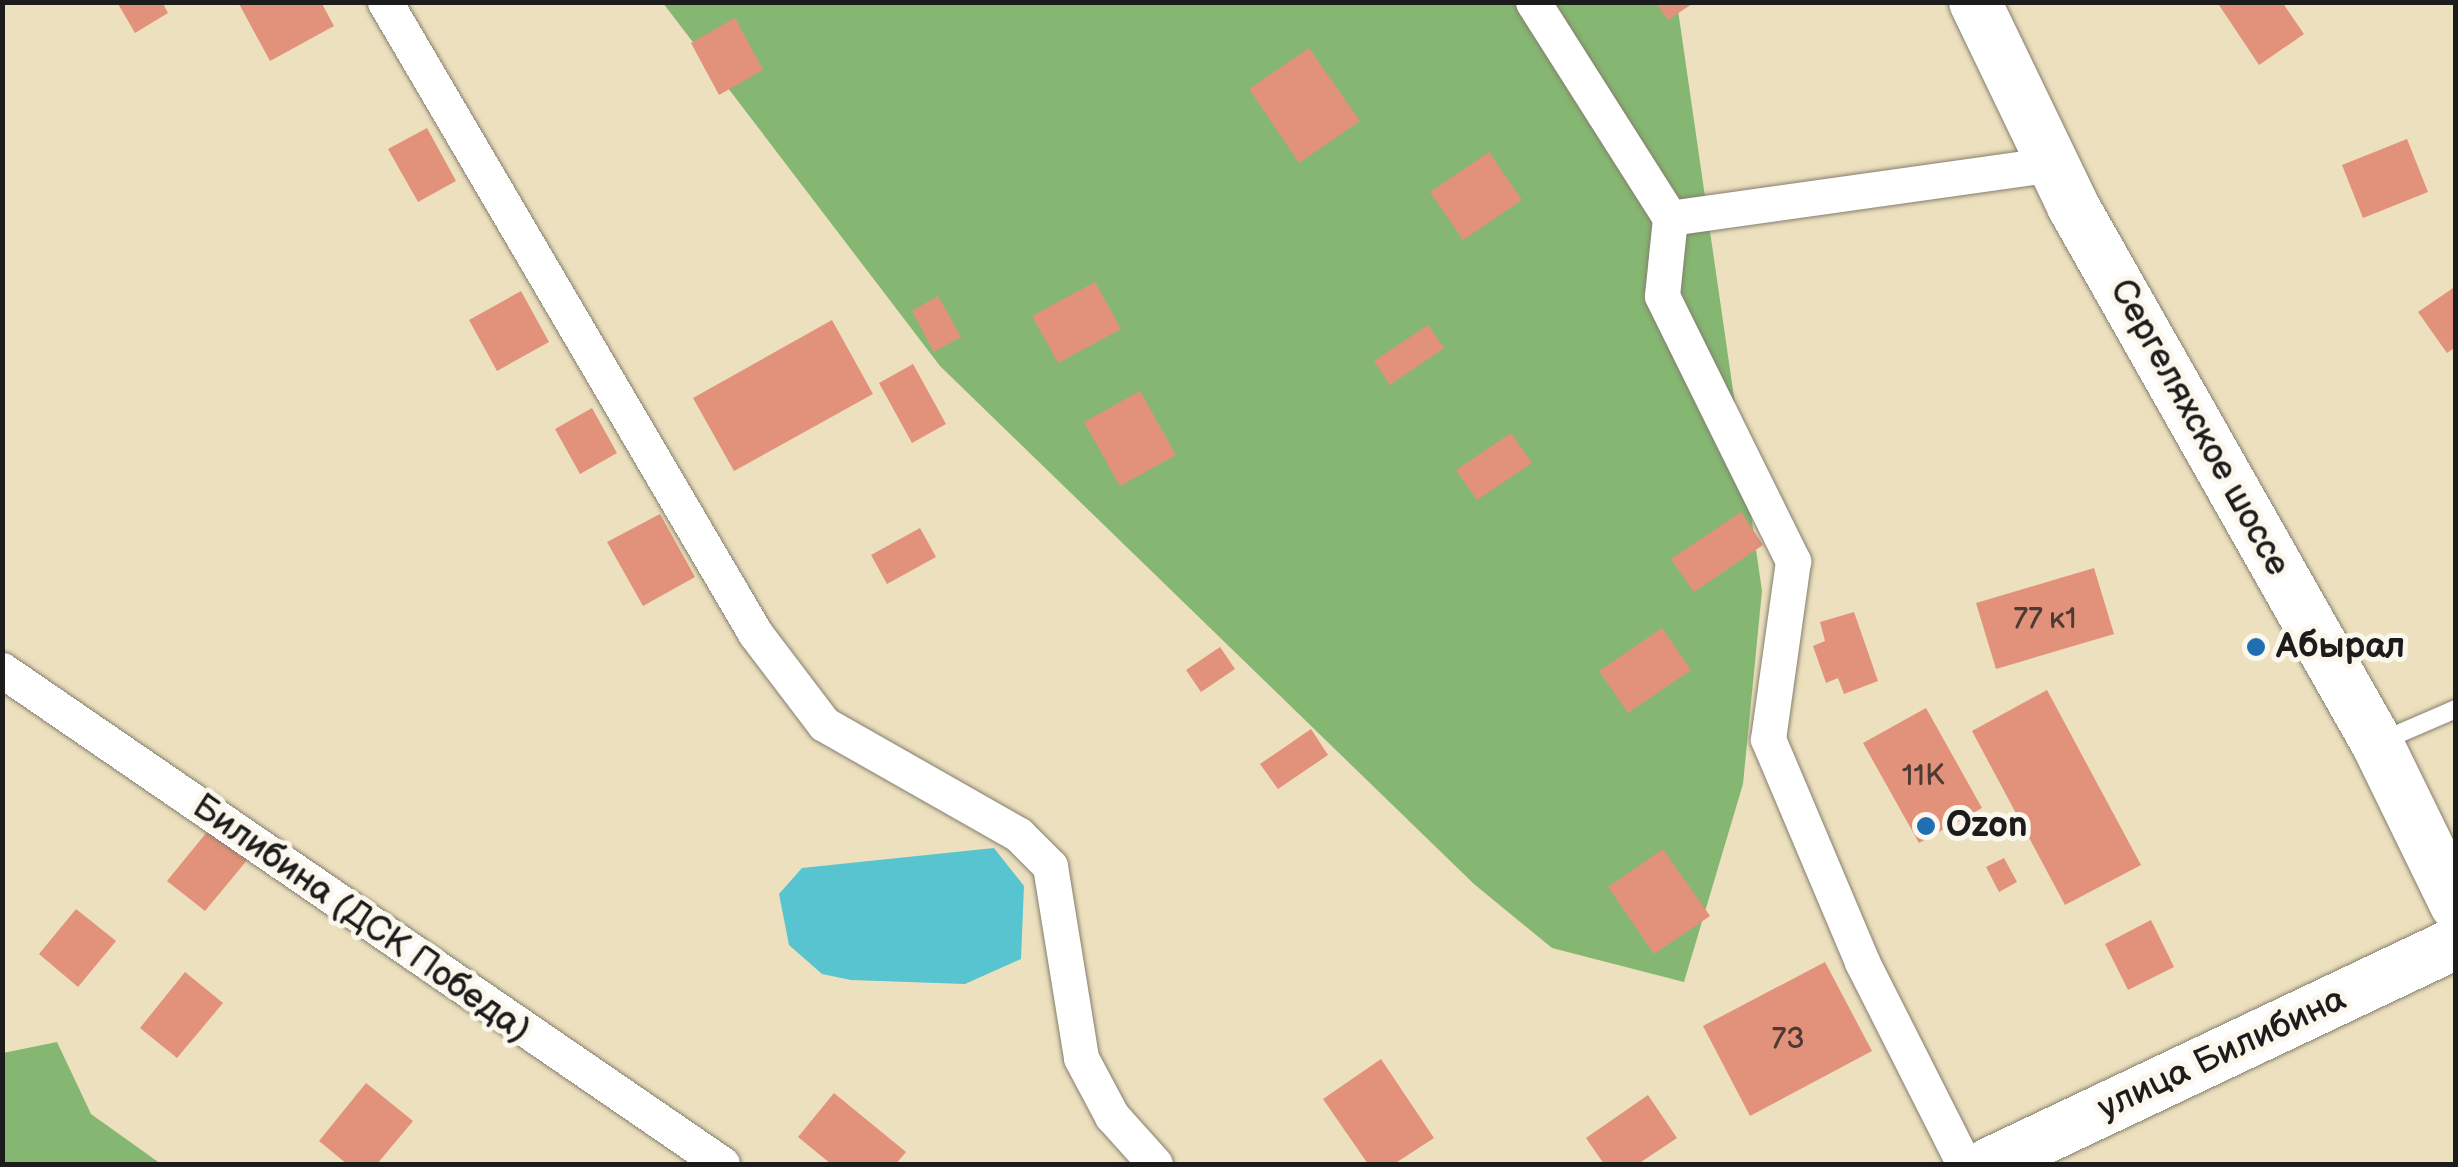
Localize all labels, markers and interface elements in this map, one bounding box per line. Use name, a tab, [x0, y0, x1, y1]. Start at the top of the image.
street label: Сергеляхское шоссе	[2100, 272, 2298, 584]
house number: 77 к1	[2012, 601, 2078, 637]
place label: Абырал	[2276, 626, 2405, 668]
marker: Абырал	[2245, 636, 2267, 658]
house number: 11К	[1902, 758, 1944, 794]
street label: Билибина (ДСК Победа)	[184, 786, 538, 1052]
place label: Ozon	[1946, 805, 2028, 847]
marker: Ozon	[1915, 815, 1937, 837]
street label: улица Билибина	[2091, 978, 2353, 1130]
house number: 73	[1771, 1021, 1805, 1057]

